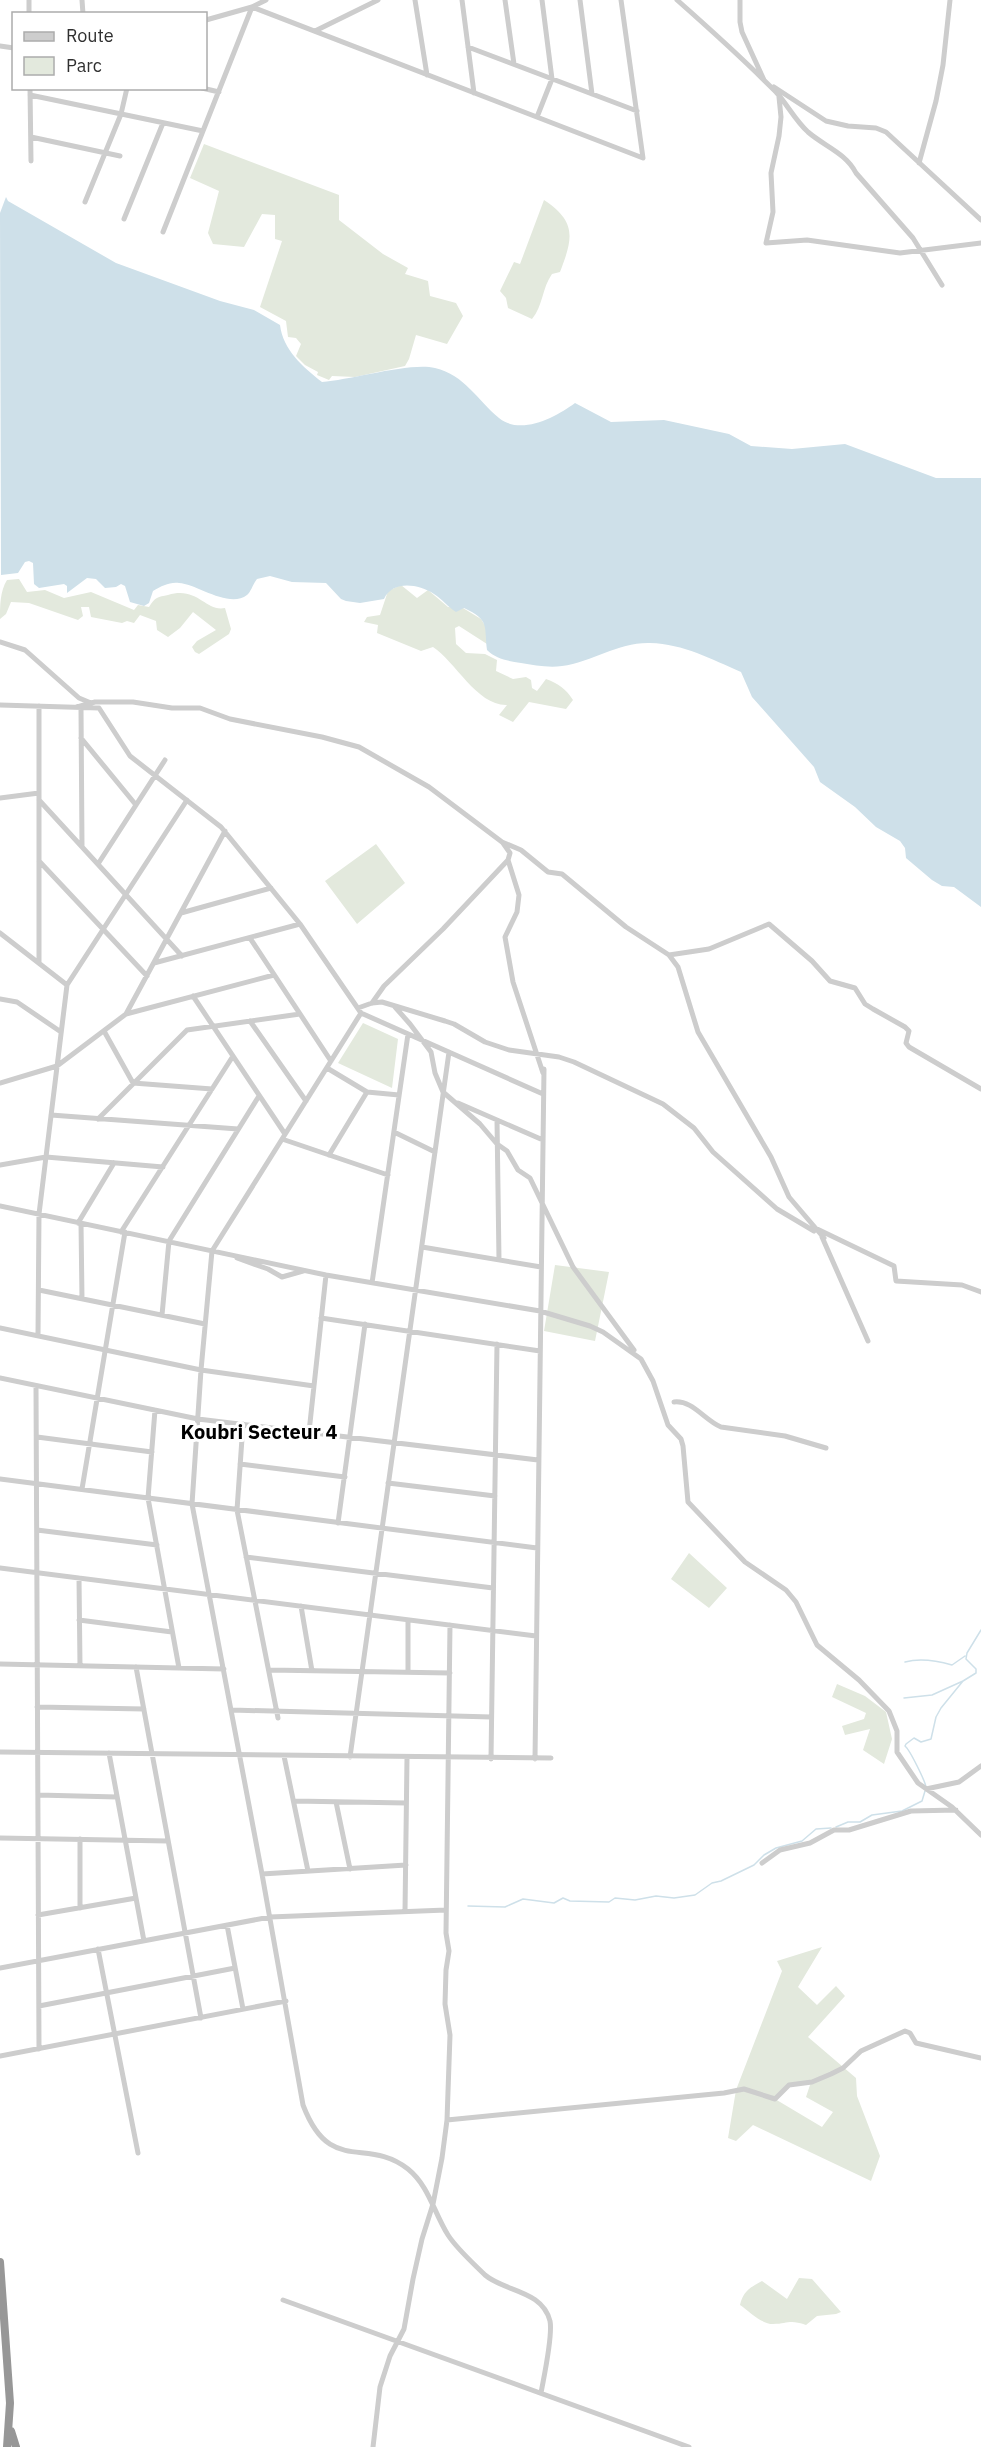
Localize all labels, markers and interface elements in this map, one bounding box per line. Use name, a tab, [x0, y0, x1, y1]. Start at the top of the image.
legend	[12, 12, 207, 90]
text: Route	[66, 24, 114, 47]
text: Parc	[66, 54, 102, 77]
district label: Koubri Secteur 4	[181, 1418, 337, 1445]

